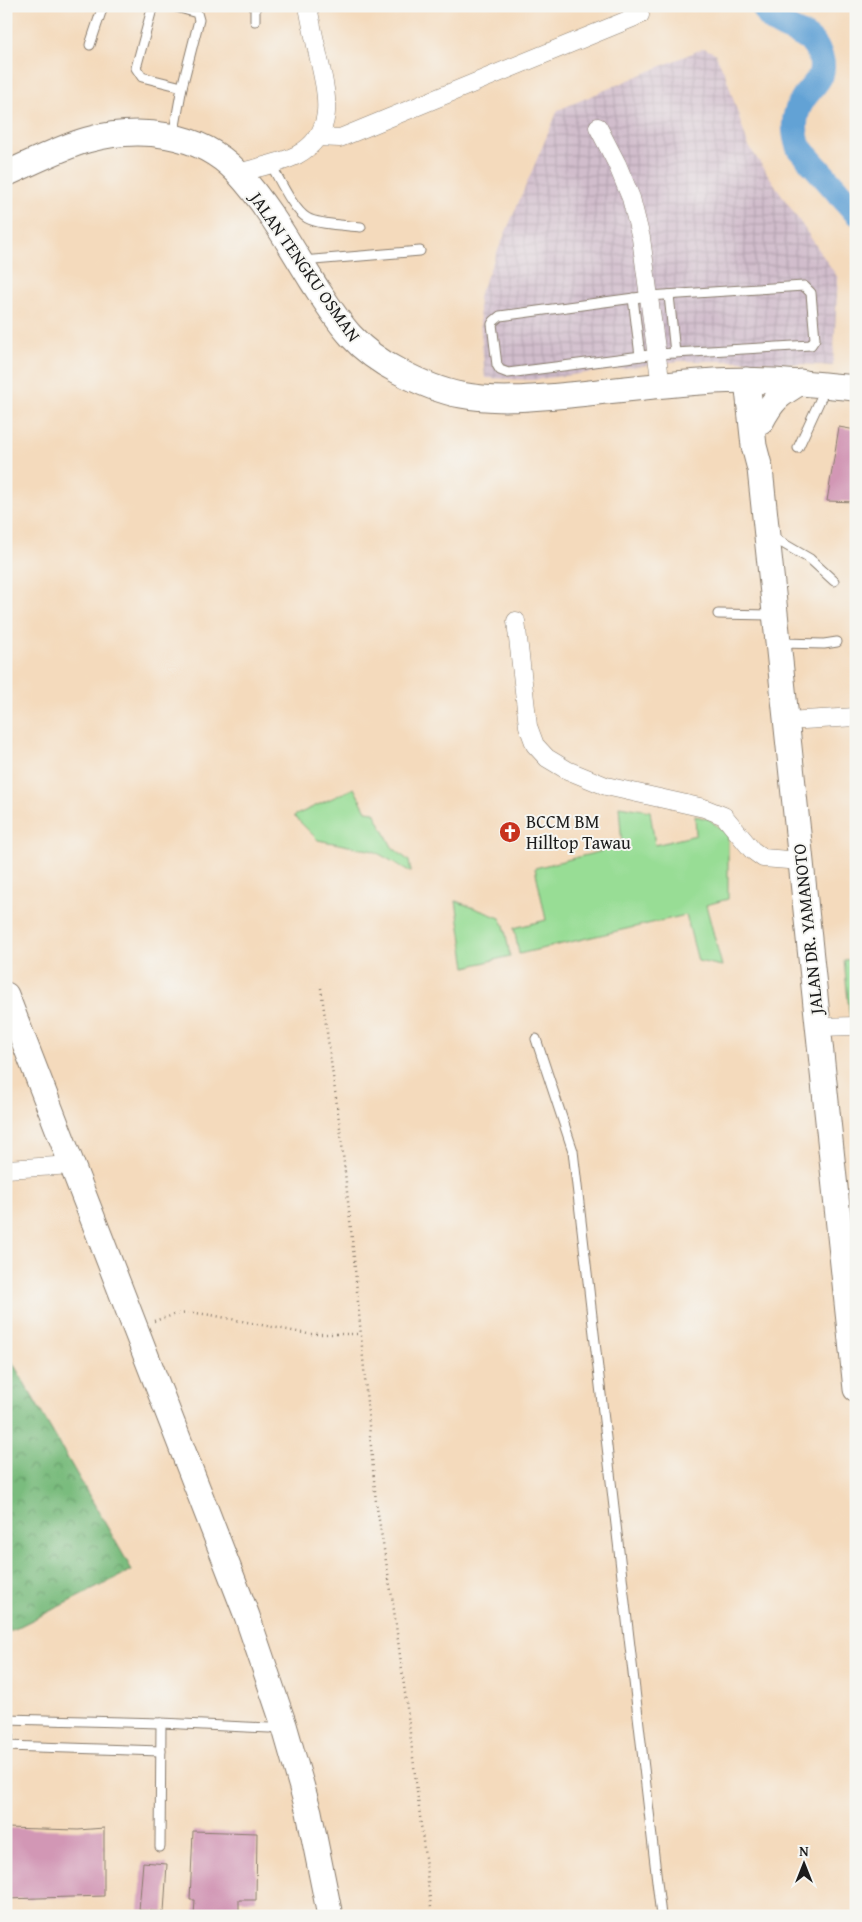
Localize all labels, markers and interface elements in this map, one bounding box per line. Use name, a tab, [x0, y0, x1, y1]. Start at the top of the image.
street label: JALAN TENGKU OSMAN	[242, 185, 367, 347]
place label: BCCM BM Hilltop Tawau	[526, 808, 631, 856]
church icon: BCCM BM Hilltop Tawau	[498, 820, 522, 844]
street label: JALAN DR. YAMANOTO	[785, 842, 830, 1018]
north arrow	[780, 1840, 830, 1890]
text: N	[799, 1841, 809, 1861]

